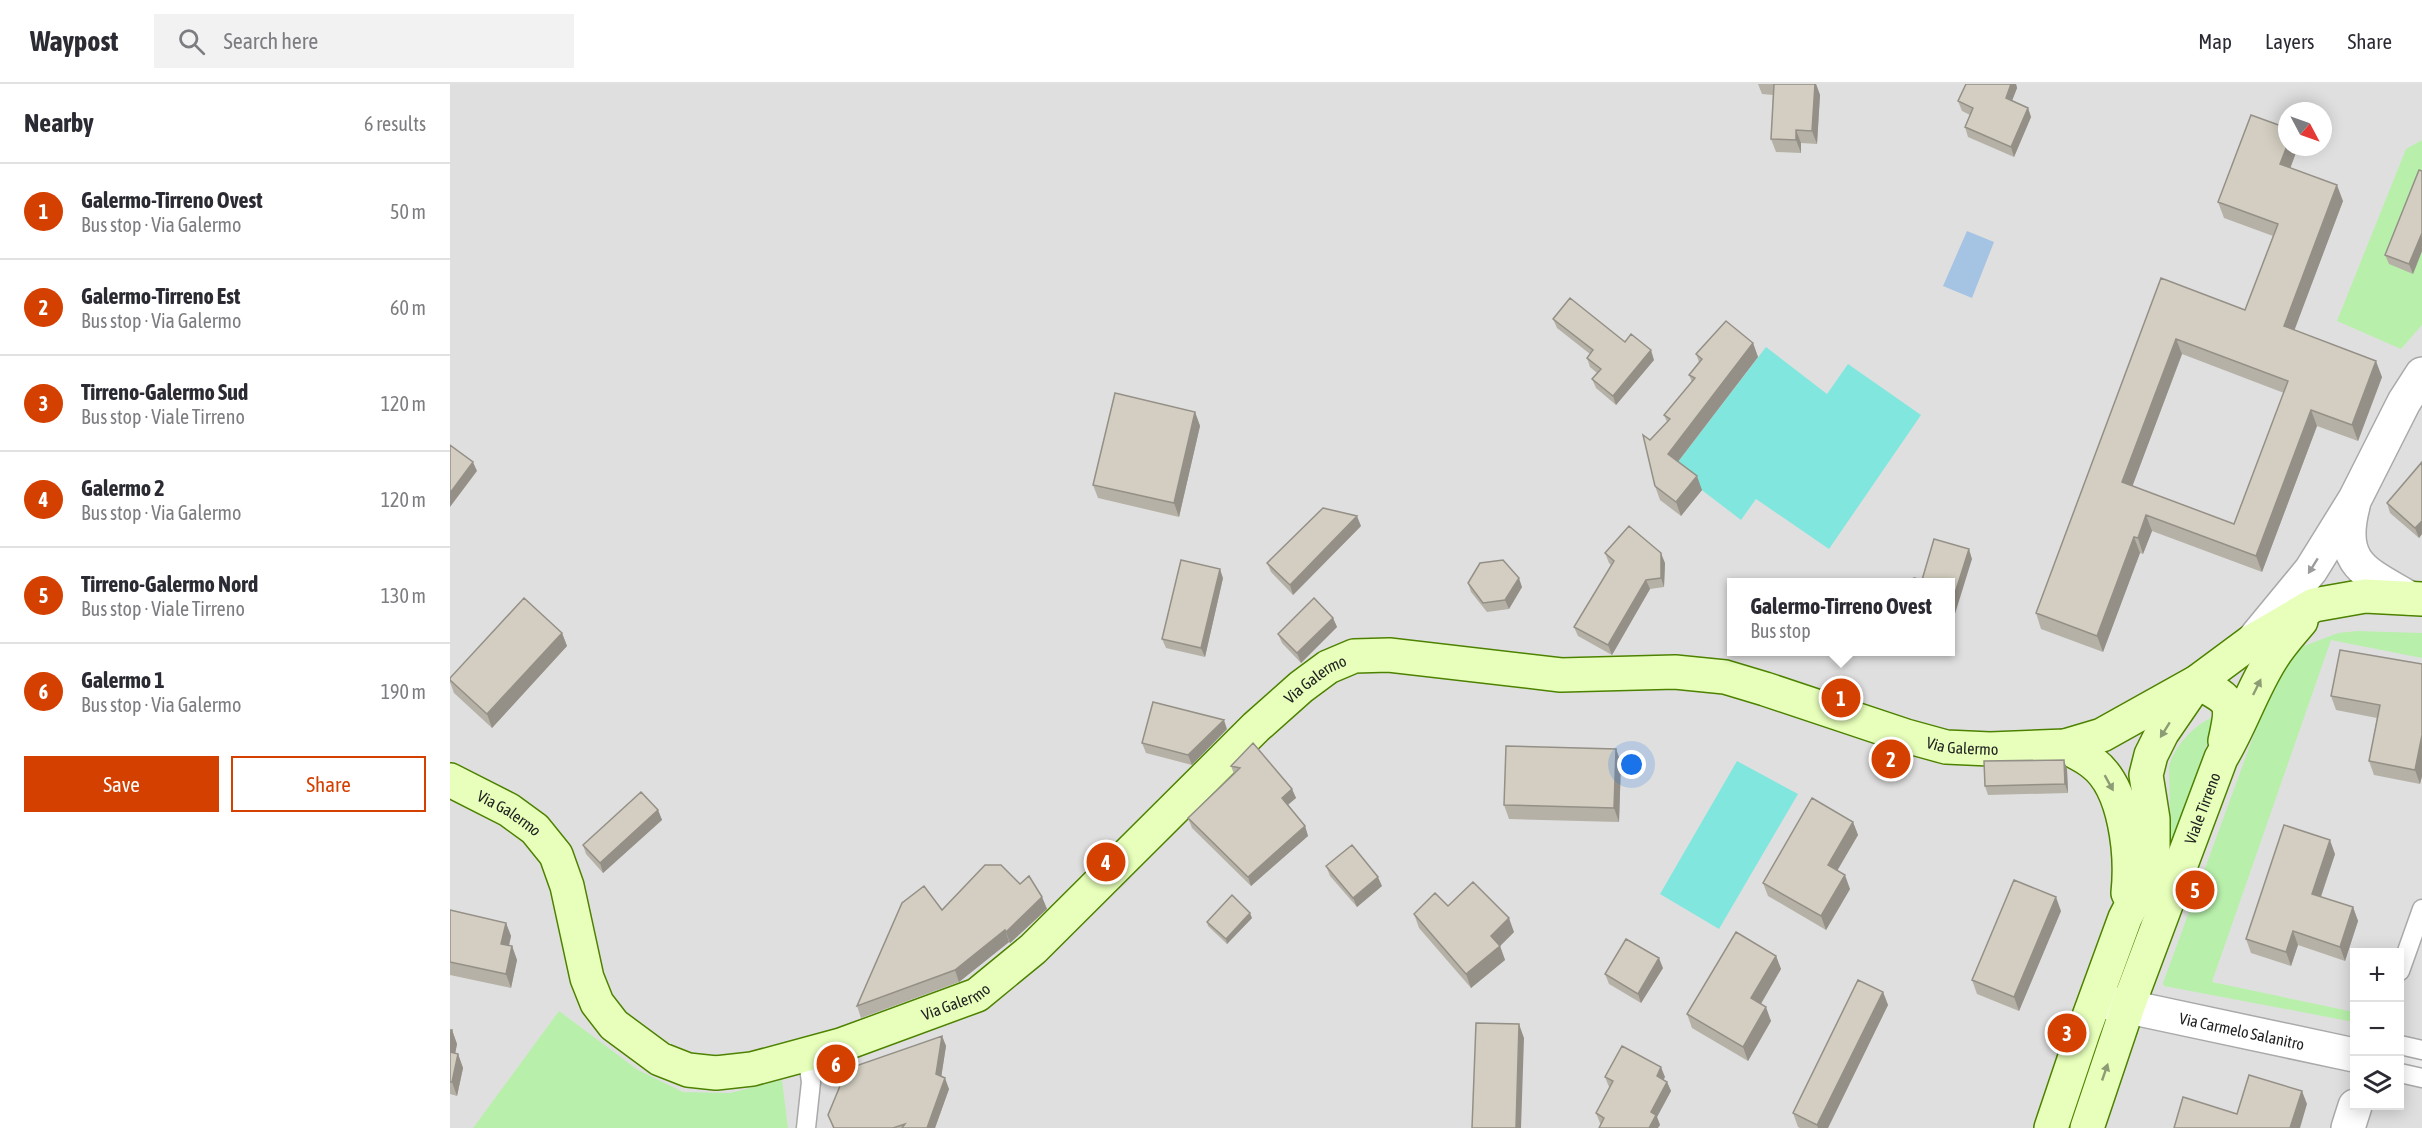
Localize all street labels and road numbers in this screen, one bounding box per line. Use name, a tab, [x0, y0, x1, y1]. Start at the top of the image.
street label: Via Galermo	[1280, 651, 1349, 707]
street label: Via Galermo	[1924, 733, 1999, 758]
street label: Viale Tirreno	[2181, 770, 2224, 846]
street label: Via Galermo	[474, 786, 546, 839]
street label: Via Galermo	[919, 979, 993, 1024]
street label: Via Carmelo Salanitro	[2178, 1009, 2306, 1053]

